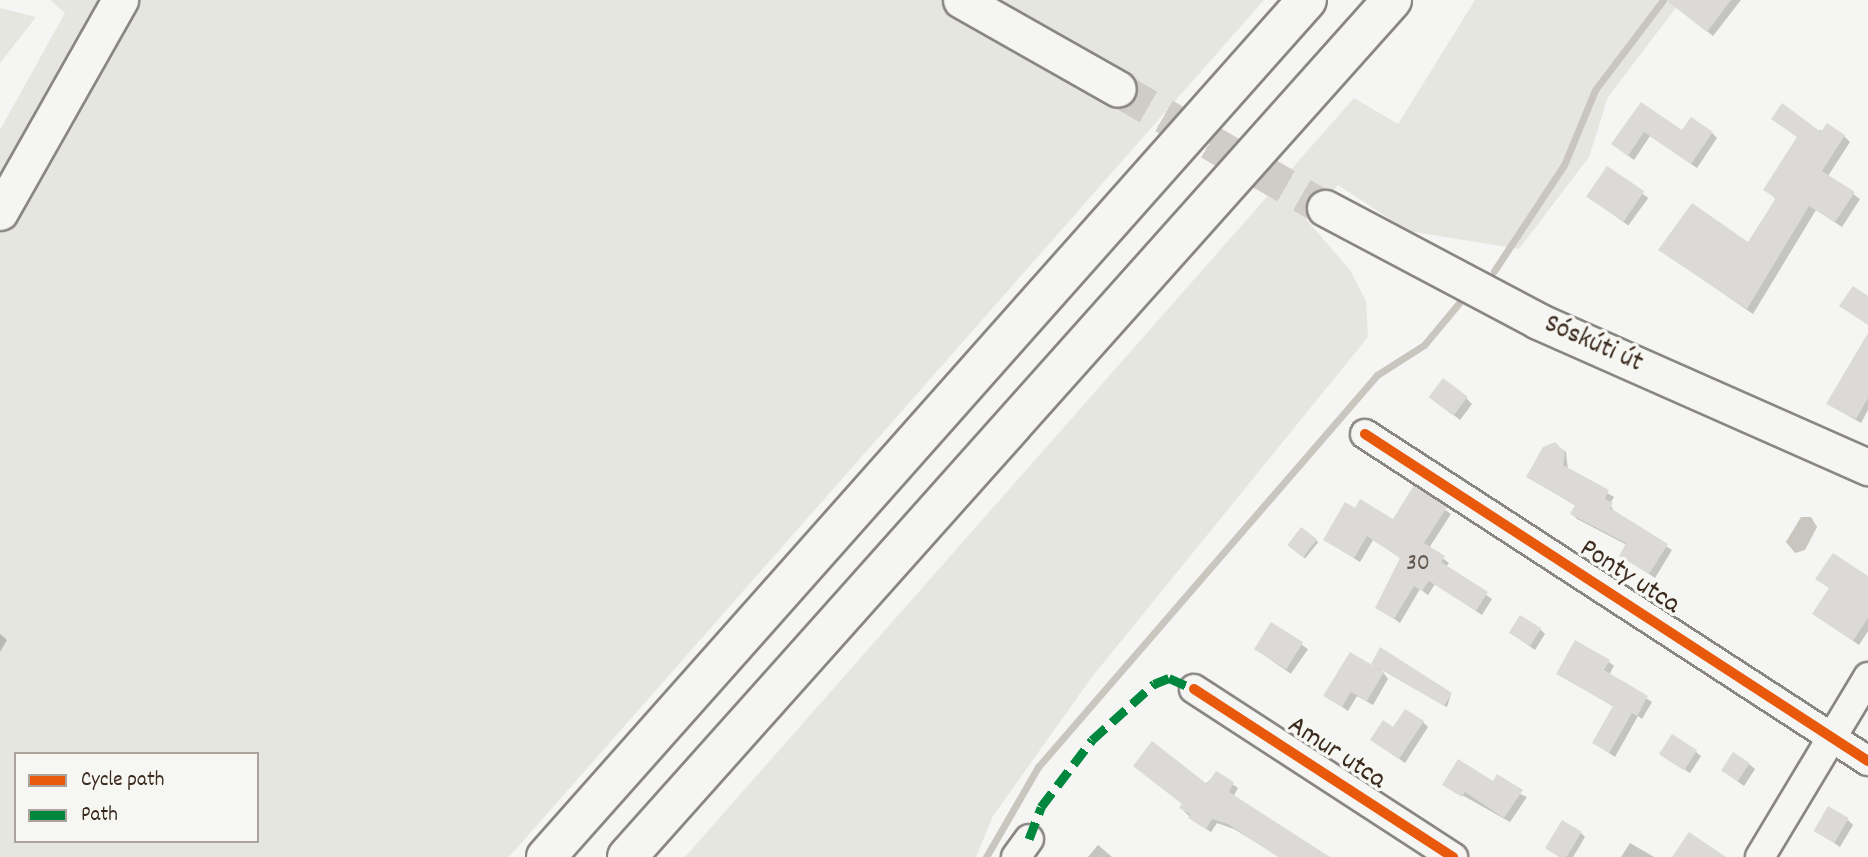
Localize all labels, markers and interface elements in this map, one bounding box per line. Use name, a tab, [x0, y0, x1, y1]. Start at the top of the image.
street label: Sóskúti út	[1538, 308, 1648, 382]
street label: Ponty utca	[1572, 533, 1686, 623]
house number: 30	[1406, 551, 1430, 579]
street label: Amur utca	[1281, 710, 1391, 798]
legend	[14, 752, 259, 843]
text: Cycle path	[81, 766, 164, 796]
text: Path	[81, 801, 118, 831]

